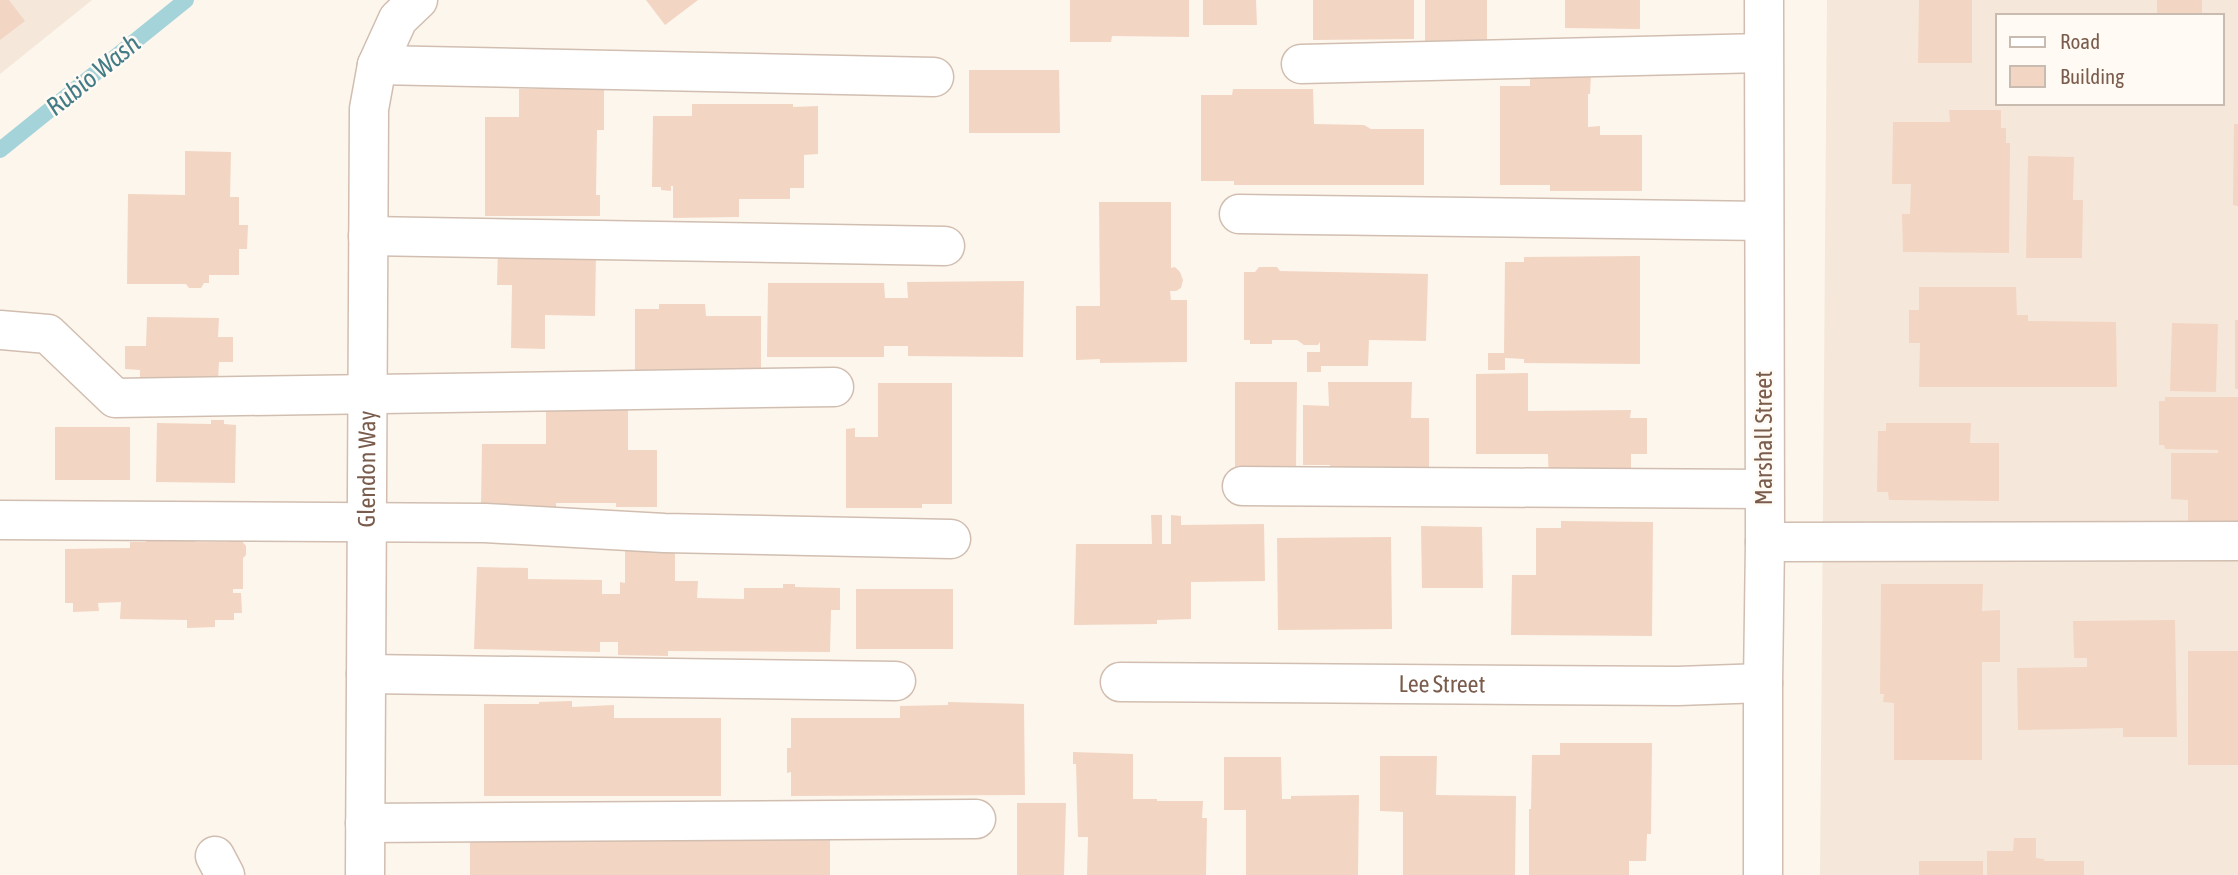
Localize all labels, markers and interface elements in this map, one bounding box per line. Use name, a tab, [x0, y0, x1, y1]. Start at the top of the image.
legend	[1996, 14, 2224, 105]
water label: Rubio Wash	[40, 28, 146, 122]
text: Road	[2060, 29, 2100, 53]
text: Building	[2060, 64, 2124, 88]
street label: Marshall Street	[1750, 371, 1777, 505]
street label: Glendon Way	[353, 410, 380, 527]
street label: Lee Street	[1398, 670, 1486, 698]

